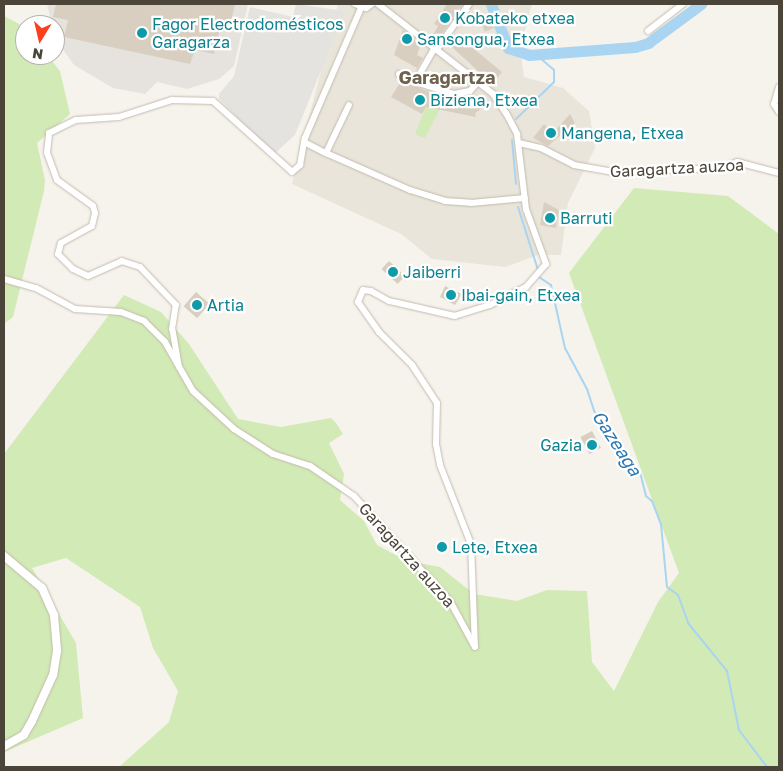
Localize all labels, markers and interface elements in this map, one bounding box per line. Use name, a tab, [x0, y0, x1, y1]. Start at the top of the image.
place label: Kobateko etxea	[455, 8, 575, 28]
marker: Kobateko etxea	[439, 12, 451, 24]
place label: Fagor Electrodomésticos Garagarza	[152, 14, 344, 52]
north arrow	[15, 15, 65, 65]
marker: Fagor Electrodomésticos Garagarza	[136, 27, 148, 39]
place label: Sansongua, Etxea	[417, 29, 555, 49]
marker: Sansongua, Etxea	[401, 33, 413, 45]
text: N	[31, 45, 44, 64]
district label: Garagartza	[399, 66, 495, 88]
place label: Biziena, Etxea	[430, 90, 538, 110]
marker: Biziena, Etxea	[414, 94, 426, 106]
place label: Mangena, Etxea	[561, 123, 684, 143]
marker: Mangena, Etxea	[545, 127, 557, 139]
street label: Garagartza auzoa	[609, 155, 745, 181]
place label: Barruti	[560, 208, 613, 228]
marker: Barruti	[544, 212, 556, 224]
place label: Jaiberri	[403, 262, 461, 282]
marker: Jaiberri	[387, 266, 399, 278]
place label: Ibai-gain, Etxea	[461, 285, 580, 305]
marker: Ibai-gain, Etxea	[445, 289, 457, 301]
place label: Artia	[207, 295, 244, 315]
marker: Artia	[191, 299, 203, 311]
water label: Gazeaga	[588, 406, 646, 480]
place label: Gazia	[540, 435, 582, 455]
marker: Gazia	[586, 439, 598, 451]
street label: Garagartza auzoa	[355, 499, 459, 611]
place label: Lete, Etxea	[452, 537, 538, 557]
marker: Lete, Etxea	[436, 541, 448, 553]

